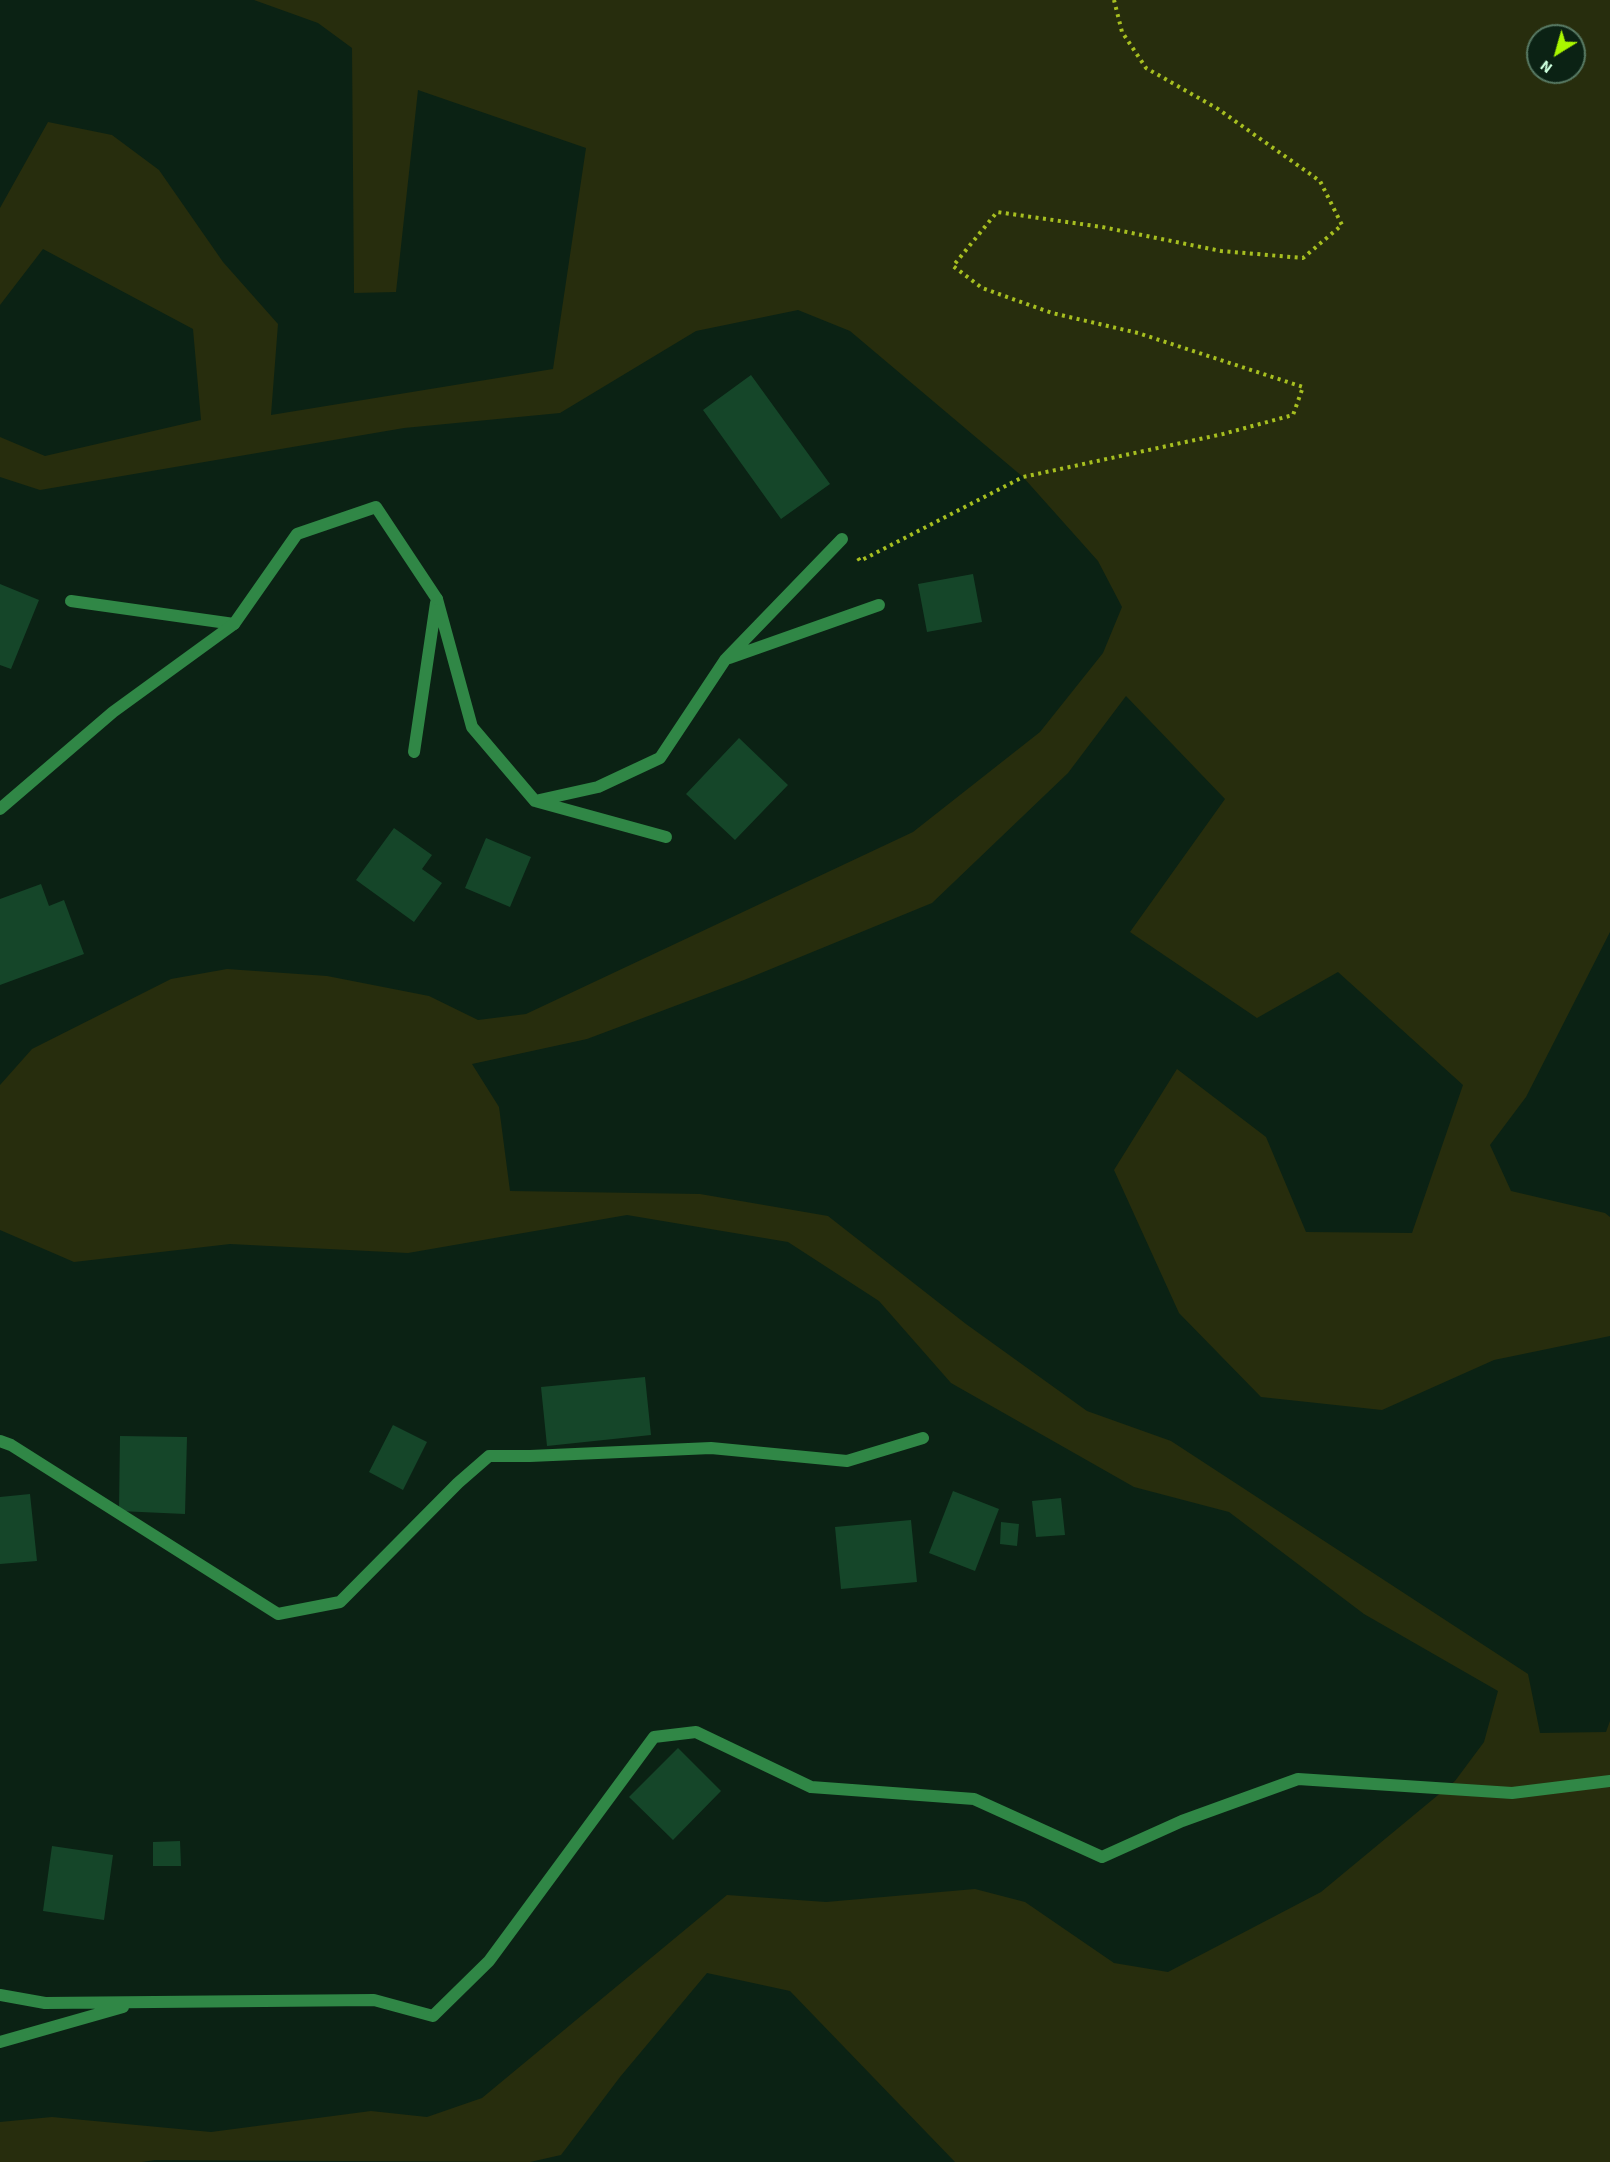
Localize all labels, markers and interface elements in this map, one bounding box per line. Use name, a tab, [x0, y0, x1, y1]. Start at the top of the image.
north arrow	[1526, 24, 1586, 84]
text: N	[1536, 55, 1557, 79]

